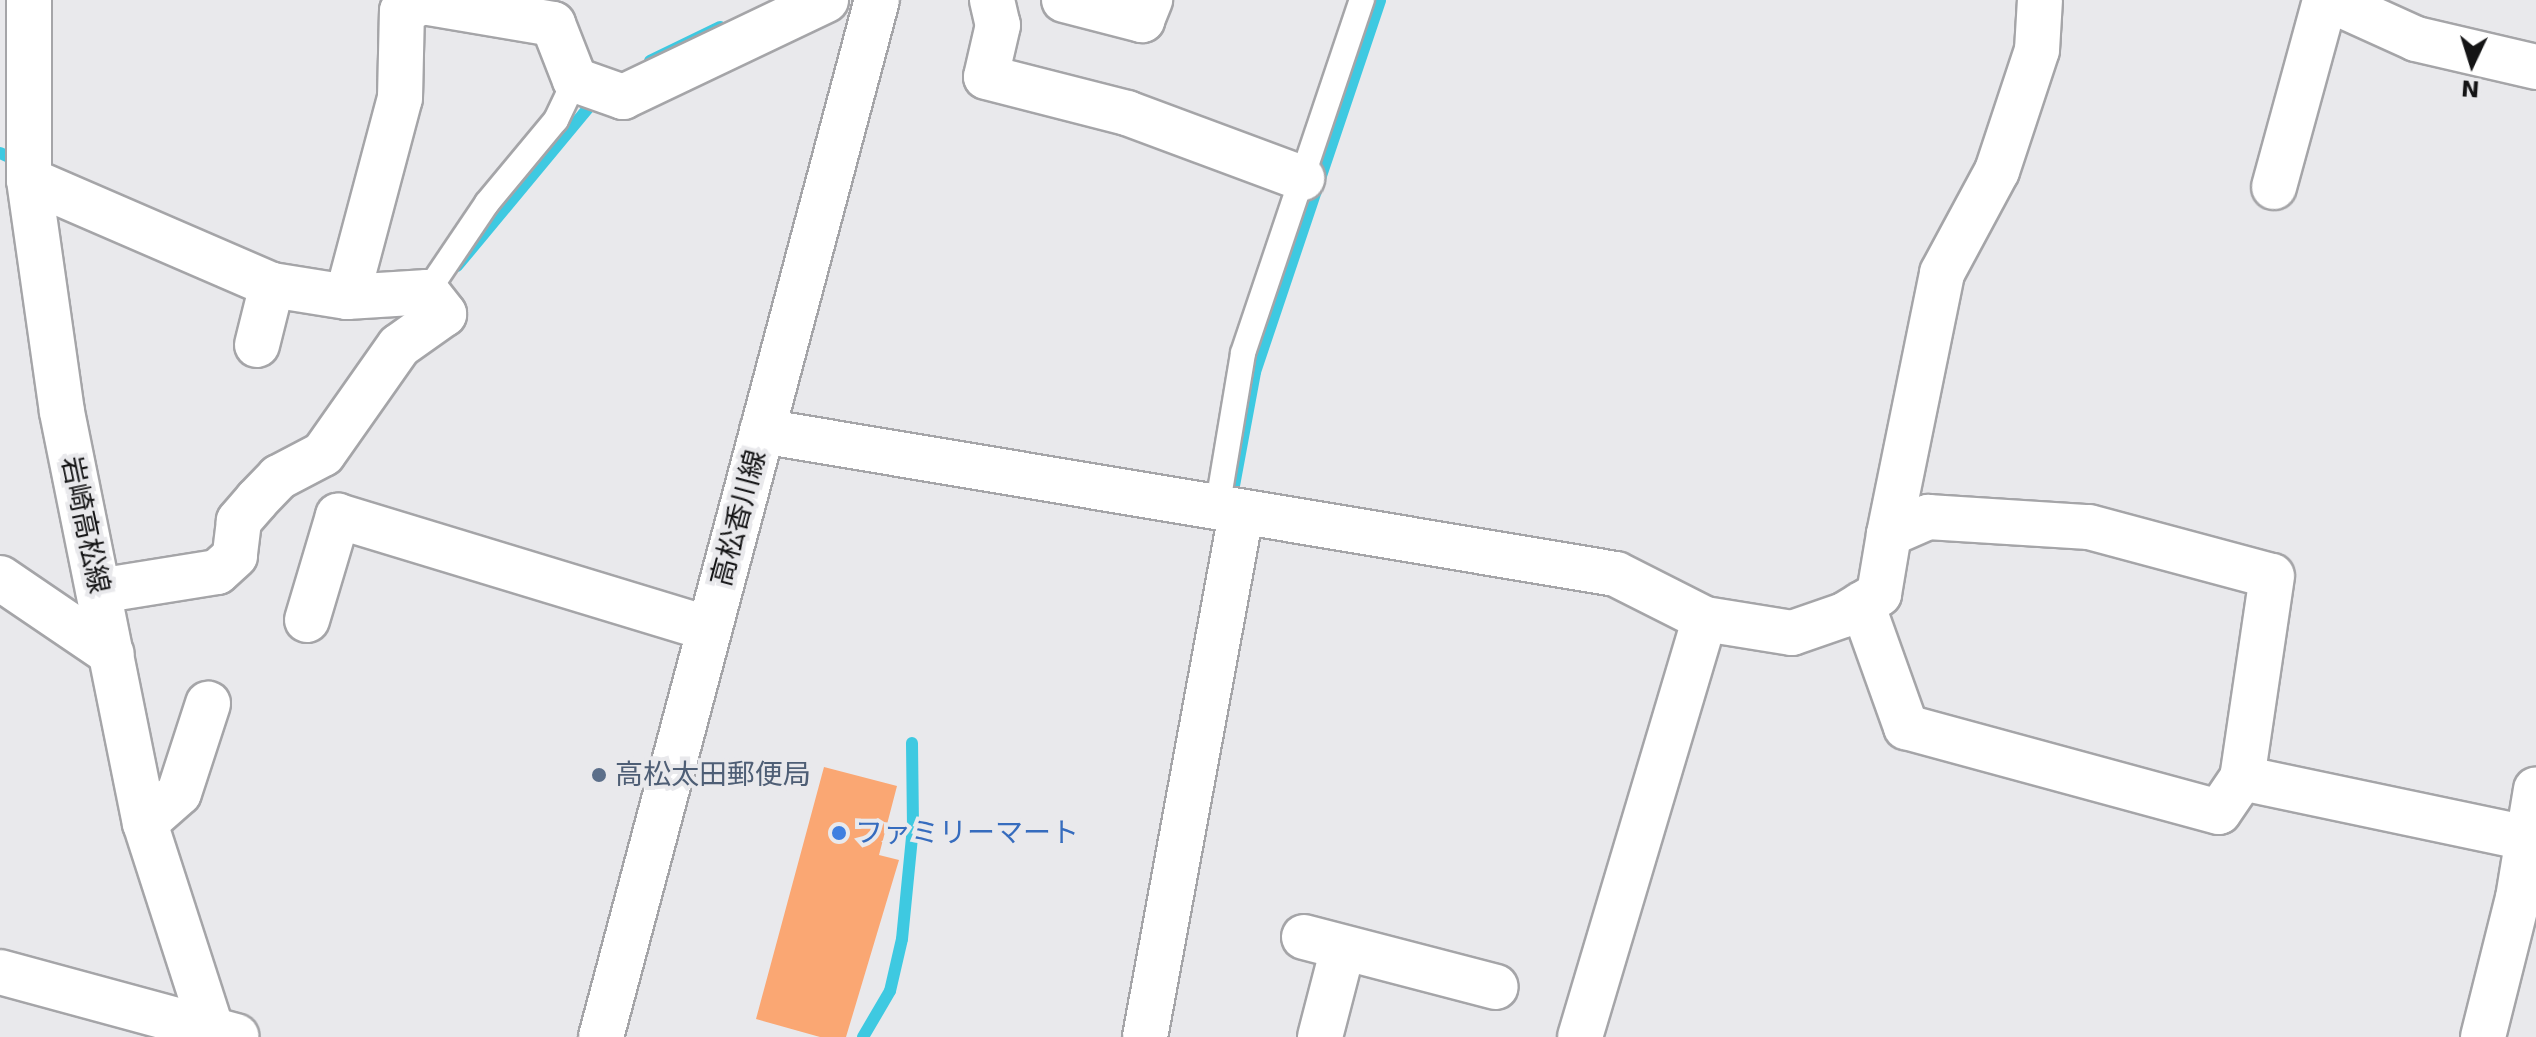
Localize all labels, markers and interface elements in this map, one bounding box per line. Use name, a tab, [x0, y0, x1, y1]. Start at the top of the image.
north arrow	[2432, 24, 2512, 104]
text: N	[2460, 75, 2480, 102]
street label: 高松香川線	[705, 446, 773, 590]
street label: 岩崎高松線	[54, 453, 116, 597]
place label: 高松太田郵便局	[615, 758, 811, 792]
marker: 高松太田郵便局	[590, 766, 608, 784]
place label: ファミリーマート	[855, 816, 1079, 850]
marker: ファミリーマート	[830, 824, 848, 842]

